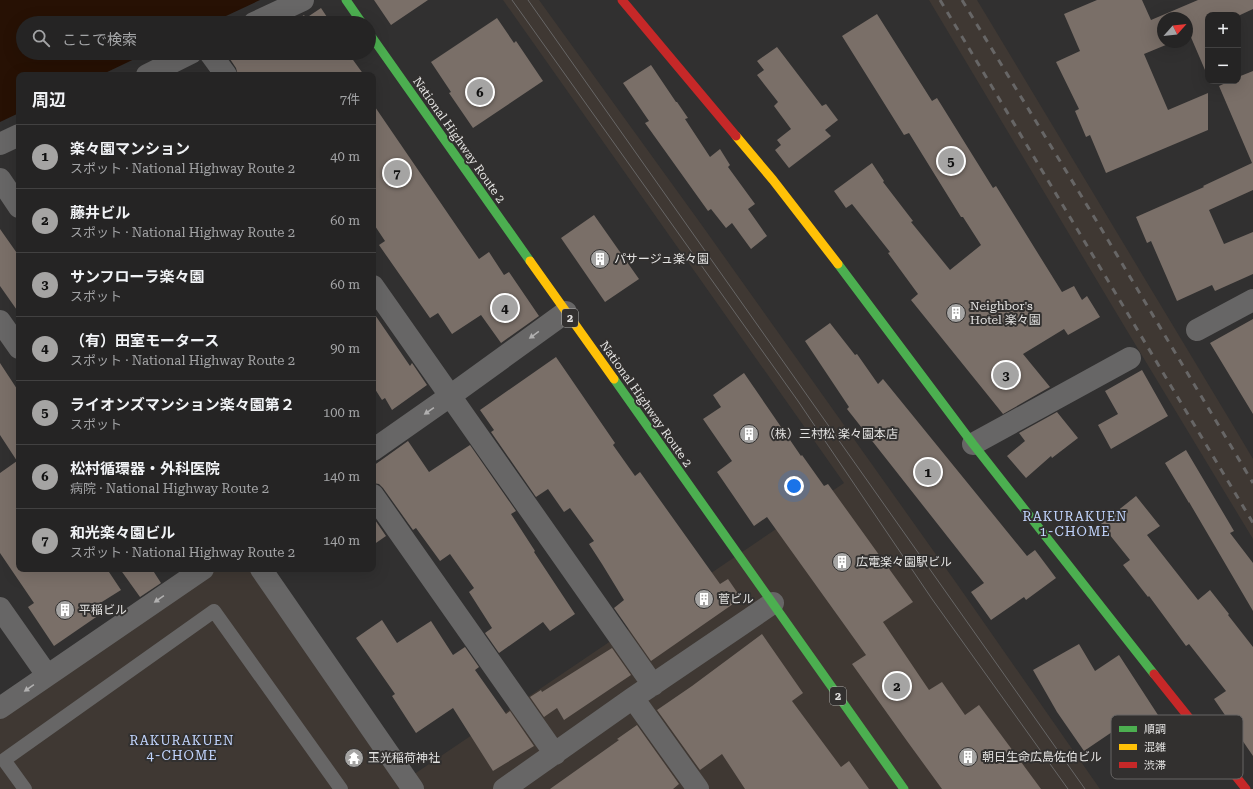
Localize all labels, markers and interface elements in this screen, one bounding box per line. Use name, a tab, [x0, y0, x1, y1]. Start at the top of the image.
north arrow	[1157, 12, 1193, 48]
map controls	[1205, 12, 1241, 84]
button: +	[1205, 12, 1241, 48]
search box	[16, 16, 376, 60]
icon: search	[30, 27, 52, 49]
text: ここで検索	[62, 31, 137, 49]
button: −	[1205, 48, 1241, 84]
street label: National Highway Route 2	[410, 74, 508, 206]
pin: 6	[467, 77, 493, 107]
text: 周辺	[32, 90, 66, 110]
text: 7件	[340, 92, 360, 107]
text: 楽々園マンション	[70, 140, 190, 158]
pin: 5	[938, 146, 964, 176]
text: 1	[41, 149, 49, 164]
text: 40 m	[330, 149, 360, 164]
pin: 7	[384, 158, 410, 188]
text: スポット · National Highway Route 2	[70, 161, 295, 176]
text: 藤井ビル	[70, 204, 130, 222]
text: 2	[41, 213, 49, 228]
text: 60 m	[330, 213, 360, 228]
text: スポット · National Highway Route 2	[70, 225, 295, 240]
building icon: パサージュ楽々園	[589, 248, 611, 270]
place label: パサージュ楽々園	[614, 252, 709, 266]
text: サンフローラ楽々園	[70, 268, 205, 286]
text: 3	[41, 277, 49, 292]
text: 60 m	[330, 277, 360, 292]
text: スポット	[70, 289, 122, 304]
pin: 4	[492, 293, 518, 323]
place label: Neighbor's Hotel 楽々園	[970, 299, 1041, 327]
building icon: Neighbor's Hotel 楽々園	[945, 302, 967, 324]
road number: 2	[562, 309, 578, 327]
one-way arrow	[529, 330, 539, 338]
text: （有）田室モータース	[70, 332, 219, 350]
street label: National Highway Route 2	[597, 338, 695, 470]
text: 4	[41, 341, 49, 356]
text: 90 m	[330, 341, 360, 356]
text: スポット · National Highway Route 2	[70, 353, 295, 368]
pin: 3	[993, 360, 1019, 390]
text: ライオンズマンション楽々園第２	[70, 396, 295, 414]
text: 5	[41, 405, 49, 420]
text: 100 m	[323, 405, 360, 420]
one-way arrow	[423, 407, 434, 415]
text: スポット	[70, 417, 122, 432]
building icon: （株）三村松 楽々園本店	[738, 423, 760, 445]
place label: （株）三村松 楽々園本店	[763, 427, 898, 441]
pin: 1	[915, 457, 941, 487]
text: 松村循環器・外科医院	[70, 460, 220, 478]
text: 6	[41, 469, 49, 484]
text: 140 m	[323, 469, 360, 484]
your location	[784, 476, 804, 496]
text: 病院 · National Highway Route 2	[70, 481, 269, 496]
district label: RAKURAKUEN 1-CHOME	[1023, 509, 1127, 539]
text: 和光楽々園ビル	[70, 524, 175, 542]
text: 7	[41, 533, 49, 548]
text: 140 m	[323, 533, 360, 548]
text: スポット · National Highway Route 2	[70, 545, 295, 560]
building icon: 広電楽々園駅ビル	[831, 551, 853, 573]
place label: 広電楽々園駅ビル	[856, 555, 952, 569]
building icon: 菅ビル	[693, 588, 715, 610]
place label: 菅ビル	[718, 592, 754, 606]
one-way arrow	[153, 595, 164, 603]
building icon: 平稲ビル	[54, 599, 76, 621]
place label: 平稲ビル	[79, 603, 127, 617]
pin: 2	[884, 671, 910, 701]
one-way arrow	[23, 684, 34, 693]
road number: 2	[830, 687, 846, 705]
legend	[1111, 715, 1243, 779]
text: 順調	[1144, 723, 1166, 736]
district label: RAKURAKUEN 4-CHOME	[130, 733, 234, 763]
text: 混雑	[1144, 741, 1166, 754]
building icon: 朝日生命広島佐伯ビル	[957, 746, 979, 768]
temple icon: 玉光稲荷神社	[343, 747, 365, 769]
place label: 朝日生命広島佐伯ビル	[982, 750, 1102, 764]
place label: 玉光稲荷神社	[368, 751, 440, 765]
text: 渋滞	[1144, 759, 1166, 772]

